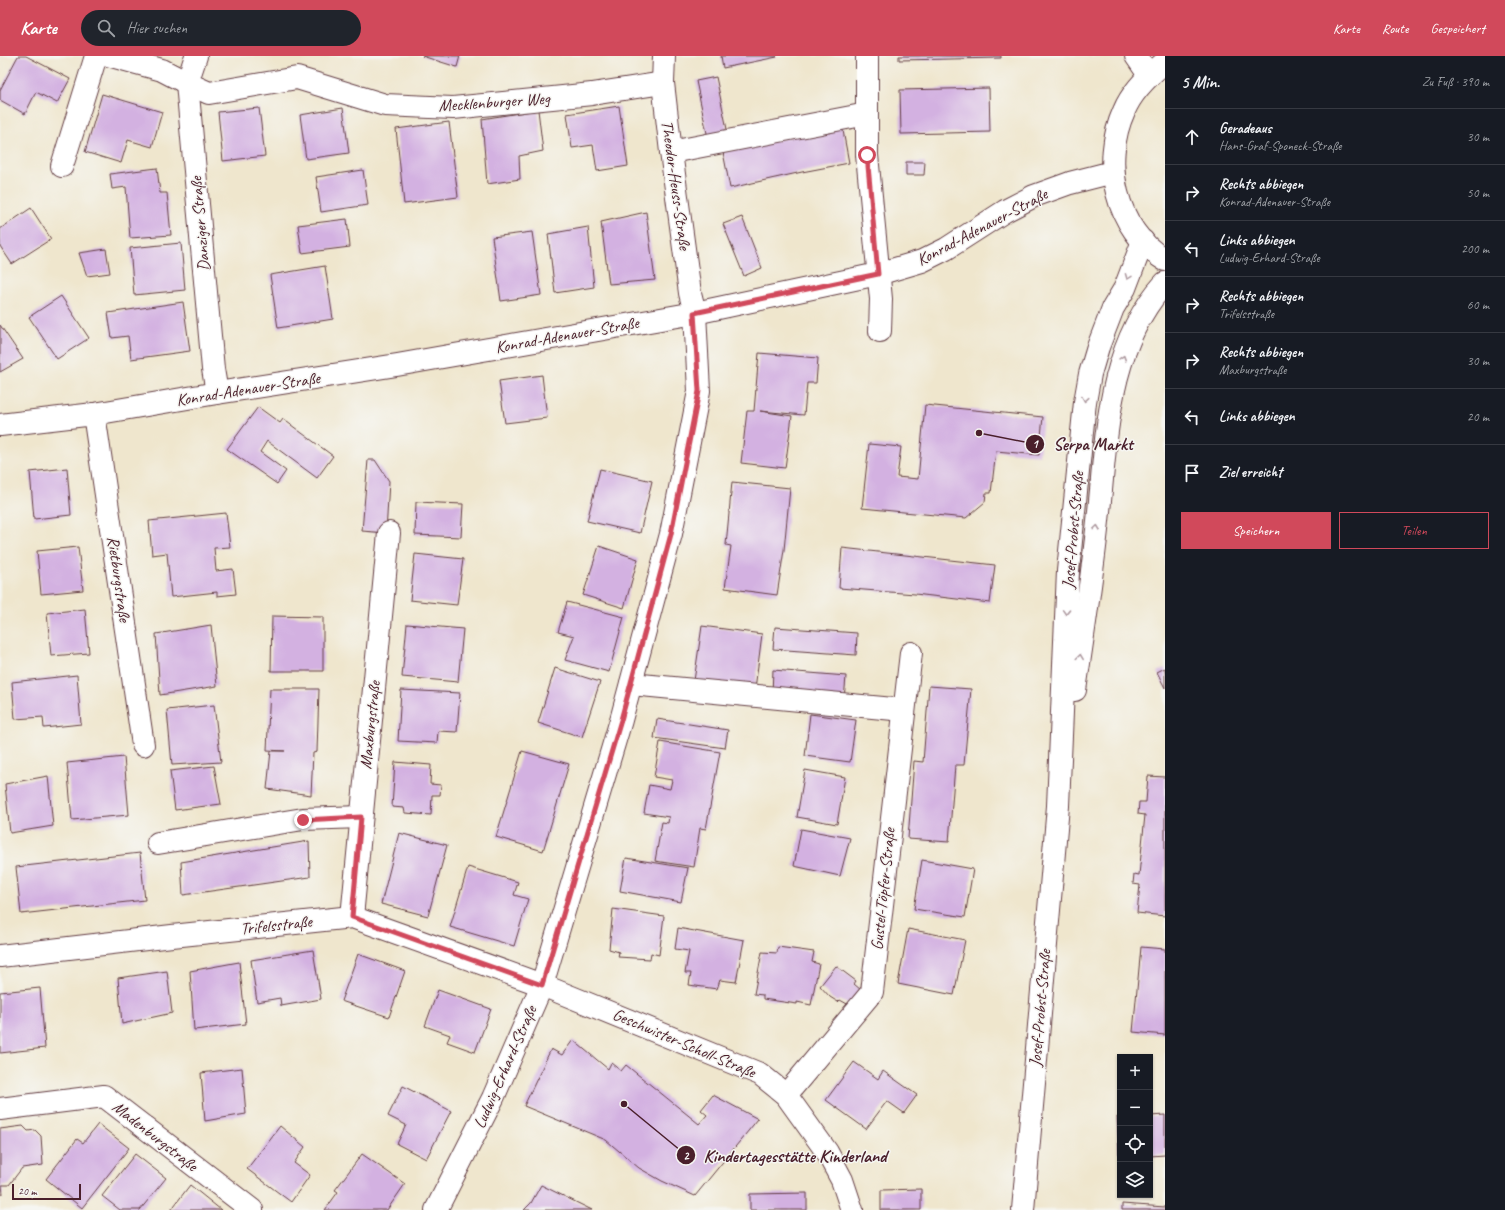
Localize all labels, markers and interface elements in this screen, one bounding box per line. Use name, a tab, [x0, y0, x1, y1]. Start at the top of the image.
search box	[81, 10, 361, 46]
text: Karte	[20, 16, 57, 40]
icon: search	[95, 17, 117, 39]
text: Hier suchen	[127, 19, 187, 38]
text: Karte	[1333, 20, 1360, 37]
text: Route	[1382, 20, 1408, 37]
text: Gespeichert	[1430, 20, 1485, 37]
text: 5 Min.	[1181, 72, 1220, 93]
text: Zu Fuß · 390 m	[1422, 74, 1489, 90]
street label: Mecklenburger Weg	[438, 88, 551, 116]
street label: Theodor-Heuss-Straße	[657, 119, 696, 253]
text: Geradeaus	[1219, 119, 1272, 138]
icon: ahead	[1181, 126, 1203, 148]
text: 30 m	[1467, 129, 1489, 145]
text: Hans-Graf-Sponeck-Straße	[1219, 138, 1342, 154]
route start	[858, 146, 876, 164]
street label: Danziger Straße	[185, 174, 215, 272]
text: Rechts abbiegen	[1219, 175, 1303, 194]
icon: right	[1181, 182, 1203, 204]
street label: Konrad-Adenauer-Straße	[913, 183, 1052, 270]
text: 50 m	[1467, 185, 1489, 201]
text: Konrad-Adenauer-Straße	[1219, 194, 1330, 210]
text: Links abbiegen	[1219, 231, 1295, 250]
icon: left	[1181, 238, 1203, 260]
text: 200 m	[1461, 241, 1489, 257]
text: Ludwig-Erhard-Straße	[1219, 250, 1320, 266]
one-way arrow	[1125, 274, 1133, 281]
text: Rechts abbiegen	[1219, 287, 1303, 306]
icon: right	[1181, 294, 1203, 316]
text: 60 m	[1467, 297, 1489, 313]
text: Trifelsstraße	[1219, 306, 1274, 322]
street label: Konrad-Adenauer-Straße	[494, 312, 642, 358]
text: Rechts abbiegen	[1219, 343, 1303, 362]
icon: right	[1181, 350, 1203, 372]
text: 30 m	[1467, 353, 1489, 369]
one-way arrow	[1118, 355, 1127, 362]
text: Maxburgstraße	[1219, 362, 1286, 378]
street label: Konrad-Adenauer-Straße	[175, 367, 323, 411]
one-way arrow	[1082, 396, 1090, 402]
icon: left	[1181, 406, 1203, 428]
text: Links abbiegen	[1219, 407, 1295, 426]
text: 20 m	[1467, 409, 1489, 425]
callout: Serpa Markt	[1025, 429, 1141, 459]
text: Serpa Markt	[1053, 433, 1135, 455]
text: 1	[1032, 436, 1039, 452]
icon: arrive	[1181, 462, 1203, 484]
text: Ziel erreicht	[1219, 463, 1282, 482]
street label: Josef-Probst-Straße	[1057, 469, 1089, 590]
button: Speichern	[1181, 512, 1331, 549]
button: Teilen	[1339, 512, 1489, 549]
one-way arrow	[1092, 525, 1101, 531]
street label: Rietburgstraße	[103, 535, 136, 625]
one-way arrow	[1062, 609, 1070, 615]
one-way arrow	[1075, 654, 1084, 660]
street label: Maxburgstraße	[355, 679, 385, 770]
route end	[294, 811, 312, 829]
street label: Gustel-Töpfer-Straße	[866, 826, 900, 951]
street label: Trifelsstraße	[239, 911, 314, 939]
street label: Josef-Probst-Straße	[1024, 947, 1056, 1068]
street label: Ludwig-Erhard-Straße	[469, 1001, 542, 1131]
street label: Geschwister-Scholl-Straße	[610, 1003, 760, 1083]
map controls	[1117, 1054, 1153, 1198]
button: +	[1117, 1054, 1153, 1090]
button: −	[1117, 1090, 1153, 1126]
street label: Madenburgstraße	[108, 1096, 203, 1177]
button: locate	[1117, 1126, 1153, 1162]
callout: Kindertagesstätte Kinderland	[676, 1140, 895, 1170]
text: Kindertagesstätte Kinderland	[703, 1145, 890, 1167]
text: 2	[683, 1148, 690, 1164]
button: layers	[1117, 1162, 1153, 1198]
scale bar	[12, 1182, 81, 1201]
text: 20 m	[18, 1184, 37, 1198]

